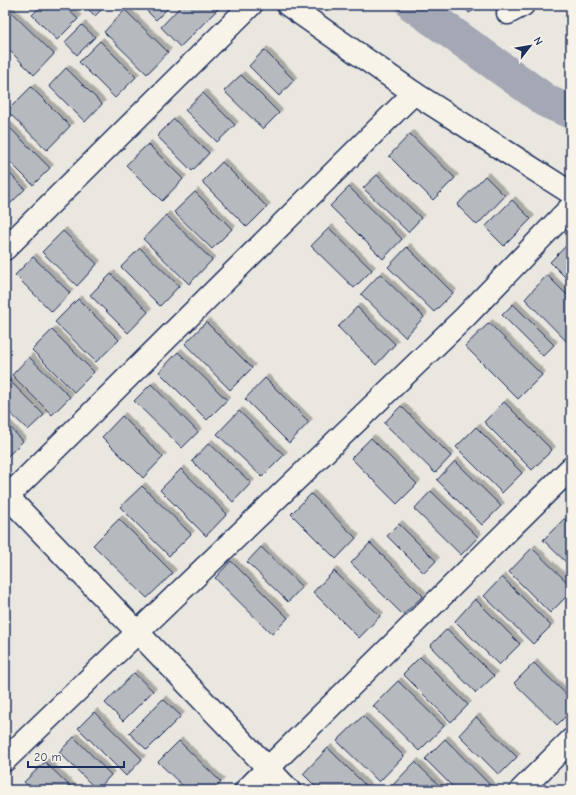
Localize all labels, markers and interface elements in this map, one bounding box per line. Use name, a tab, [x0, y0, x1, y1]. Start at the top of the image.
north arrow	[510, 26, 550, 66]
text: N	[531, 35, 546, 48]
scale bar	[28, 743, 124, 769]
text: 20 m	[34, 750, 62, 764]

